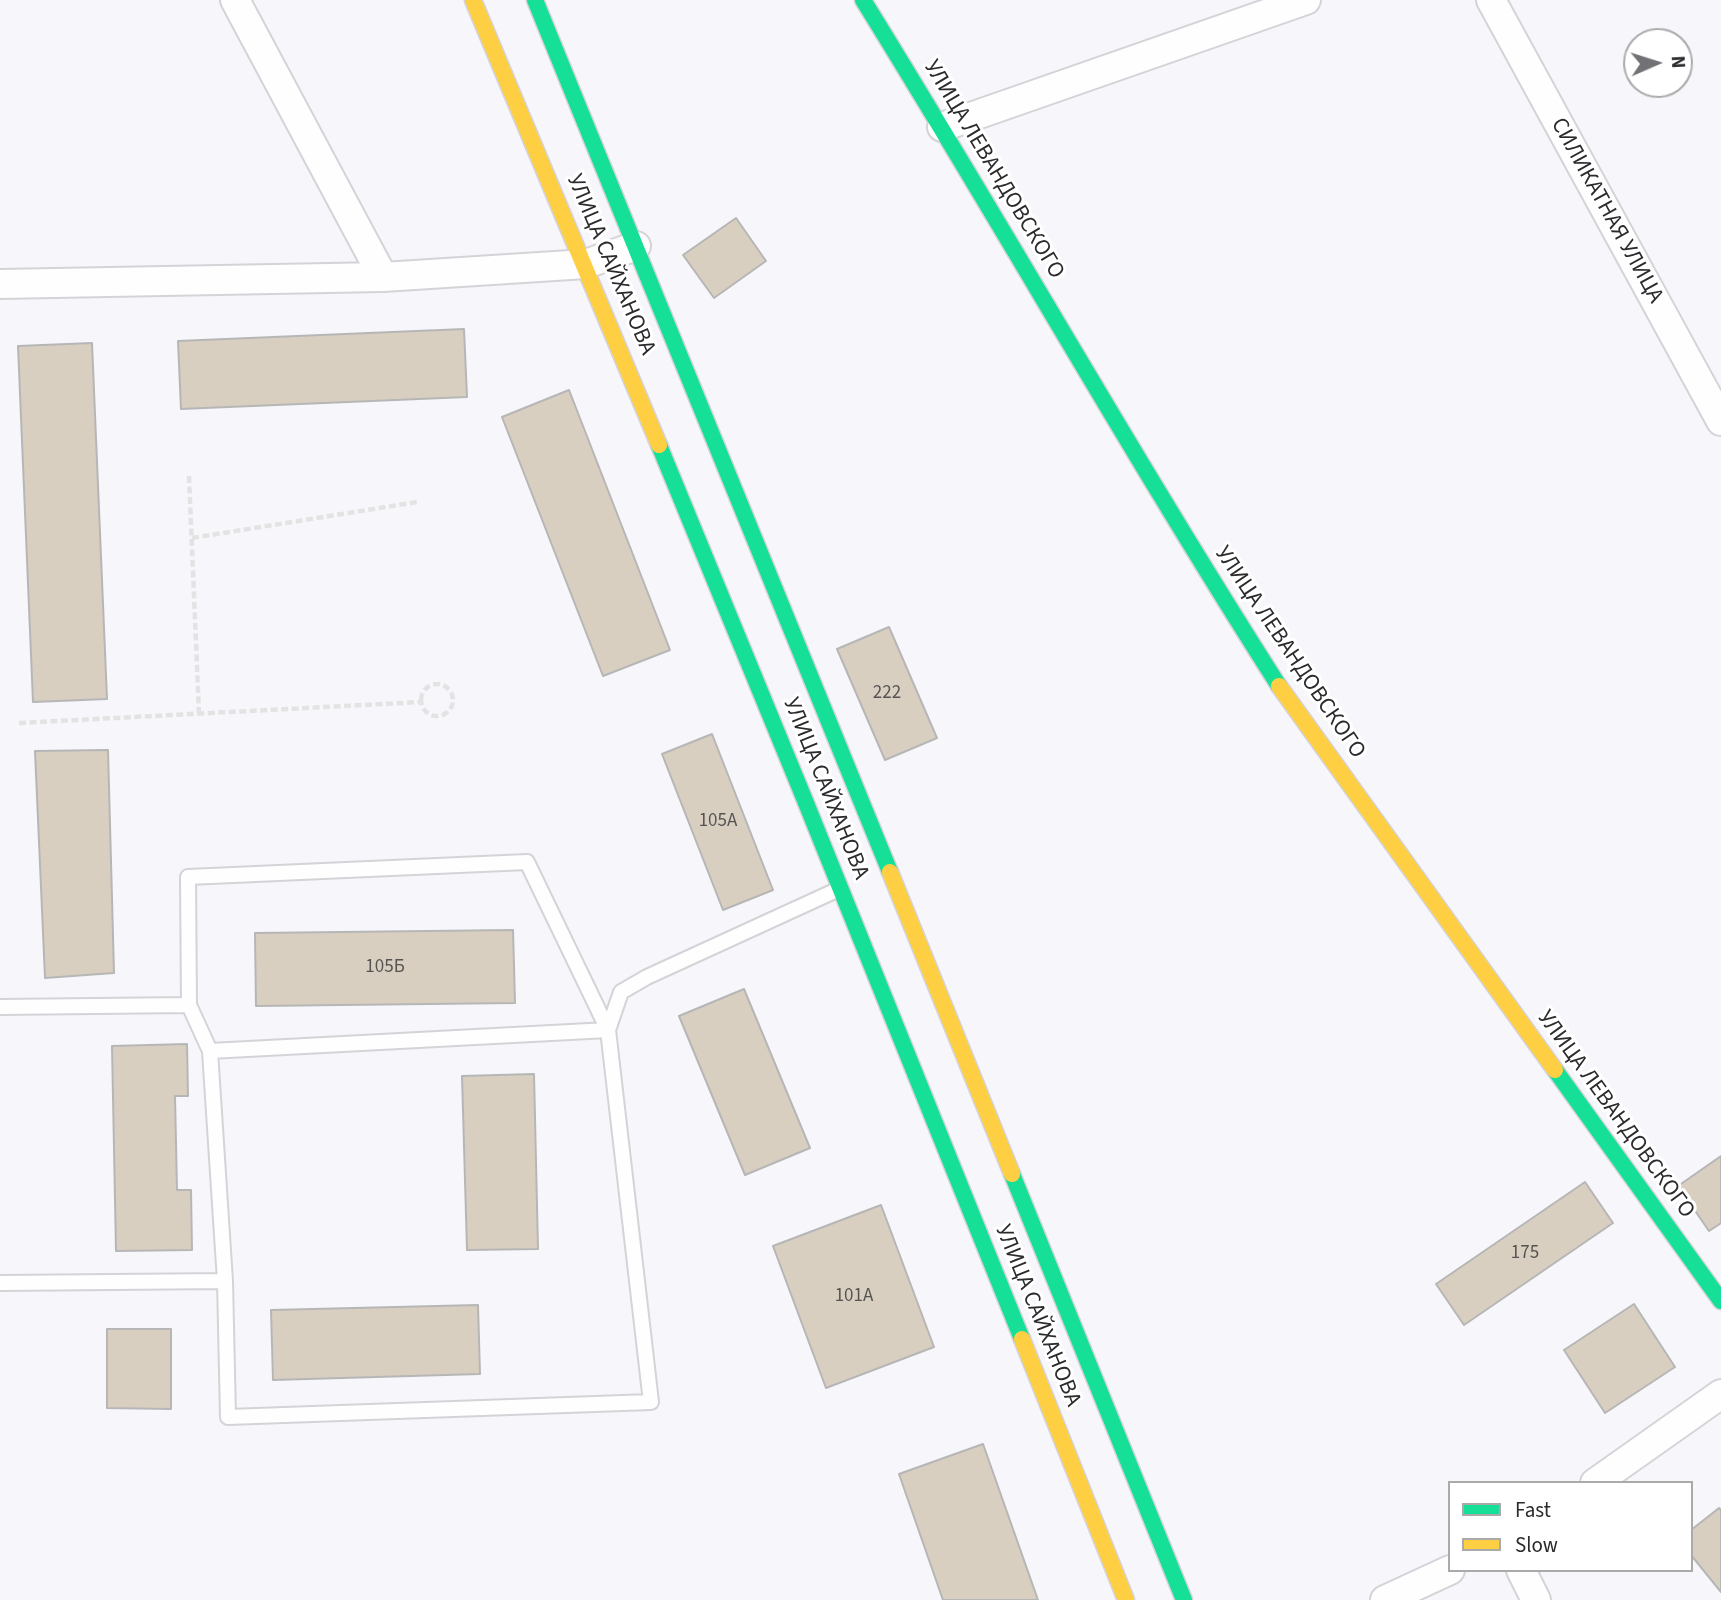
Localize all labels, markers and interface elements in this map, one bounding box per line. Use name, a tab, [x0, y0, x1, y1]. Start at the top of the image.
north arrow	[1623, 28, 1693, 98]
text: N	[1664, 55, 1691, 69]
street label: УЛИЦА ЛЕВАНДОВСКОГО	[917, 56, 1069, 284]
street label: СИЛИКАТНАЯ УЛИЦА	[1544, 114, 1668, 308]
street label: УЛИЦА САЙХАНОВА	[560, 171, 660, 359]
street label: УЛИЦА ЛЕВАНДОВСКОГО	[1208, 542, 1370, 764]
house number: 222	[873, 683, 901, 705]
street label: УЛИЦА САЙХАНОВА	[776, 694, 874, 884]
house number: 105А	[699, 811, 737, 833]
house number: 105Б	[365, 957, 405, 979]
street label: УЛИЦА ЛЕВАНДОВСКОГО	[1530, 1006, 1700, 1224]
street label: УЛИЦА САЙХАНОВА	[988, 1221, 1086, 1411]
house number: 175	[1511, 1243, 1539, 1265]
house number: 101А	[835, 1286, 873, 1308]
legend	[1448, 1481, 1693, 1572]
text: Fast	[1515, 1495, 1551, 1525]
text: Slow	[1515, 1530, 1558, 1560]

